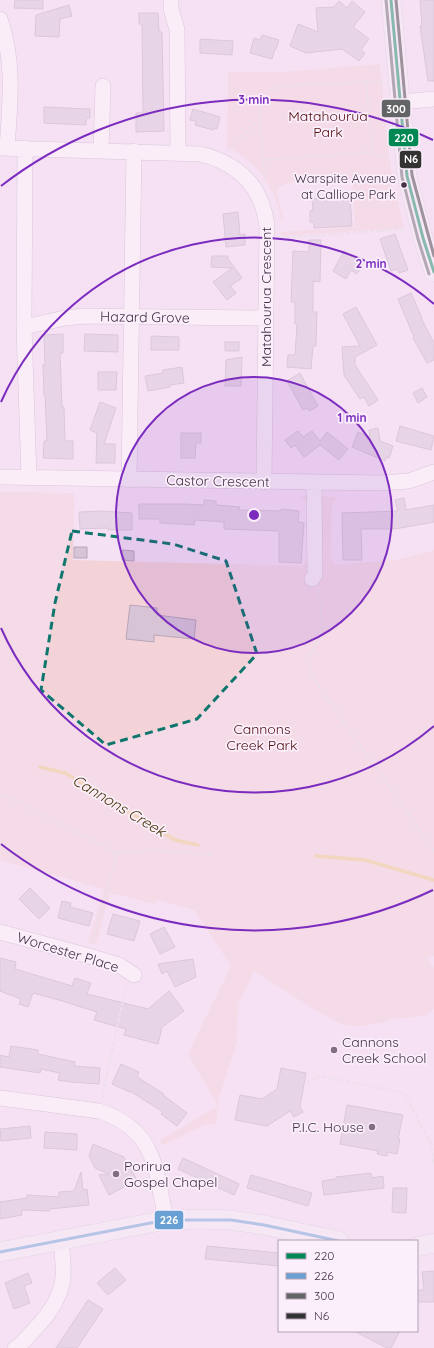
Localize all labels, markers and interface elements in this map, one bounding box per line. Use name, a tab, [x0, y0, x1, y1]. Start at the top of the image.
text: 3 min	[239, 92, 269, 107]
line badge: 300	[381, 99, 411, 118]
text: 300	[386, 102, 406, 116]
park label: Matahourua Park	[288, 107, 368, 141]
line badge: 220	[388, 128, 419, 147]
text: 220	[394, 131, 414, 145]
line badge: N6	[399, 150, 422, 169]
text: N6	[404, 152, 418, 166]
place label: Warspite Avenue at Calliope Park	[294, 170, 396, 202]
marker: Warspite Avenue at Calliope Park	[399, 180, 409, 190]
street label: Matahourua Crescent	[257, 227, 275, 367]
text: 2 min	[355, 256, 387, 271]
street label: Hazard Grove	[100, 307, 190, 327]
text: 1 min	[337, 410, 367, 425]
street label: Castor Crescent	[166, 471, 270, 491]
centre of rings	[247, 508, 261, 522]
park label: Cannons Creek Park	[227, 720, 298, 754]
water label: Cannons Creek	[69, 770, 171, 842]
street label: Worcester Place	[15, 928, 121, 976]
place label: Cannons Creek School	[342, 1033, 427, 1067]
marker: Cannons Creek School	[329, 1045, 339, 1055]
place label: P.I.C. House	[292, 1118, 364, 1136]
marker: P.I.C. House	[367, 1122, 377, 1132]
place label: Porirua Gospel Chapel	[124, 1157, 217, 1191]
marker: Porirua Gospel Chapel	[111, 1169, 121, 1179]
line badge: 226	[154, 1210, 184, 1230]
text: 226	[160, 1213, 178, 1227]
legend	[278, 1240, 418, 1332]
text: 220	[314, 1248, 334, 1263]
text: 226	[314, 1268, 334, 1283]
text: 300	[314, 1288, 335, 1303]
text: N6	[314, 1308, 330, 1323]

